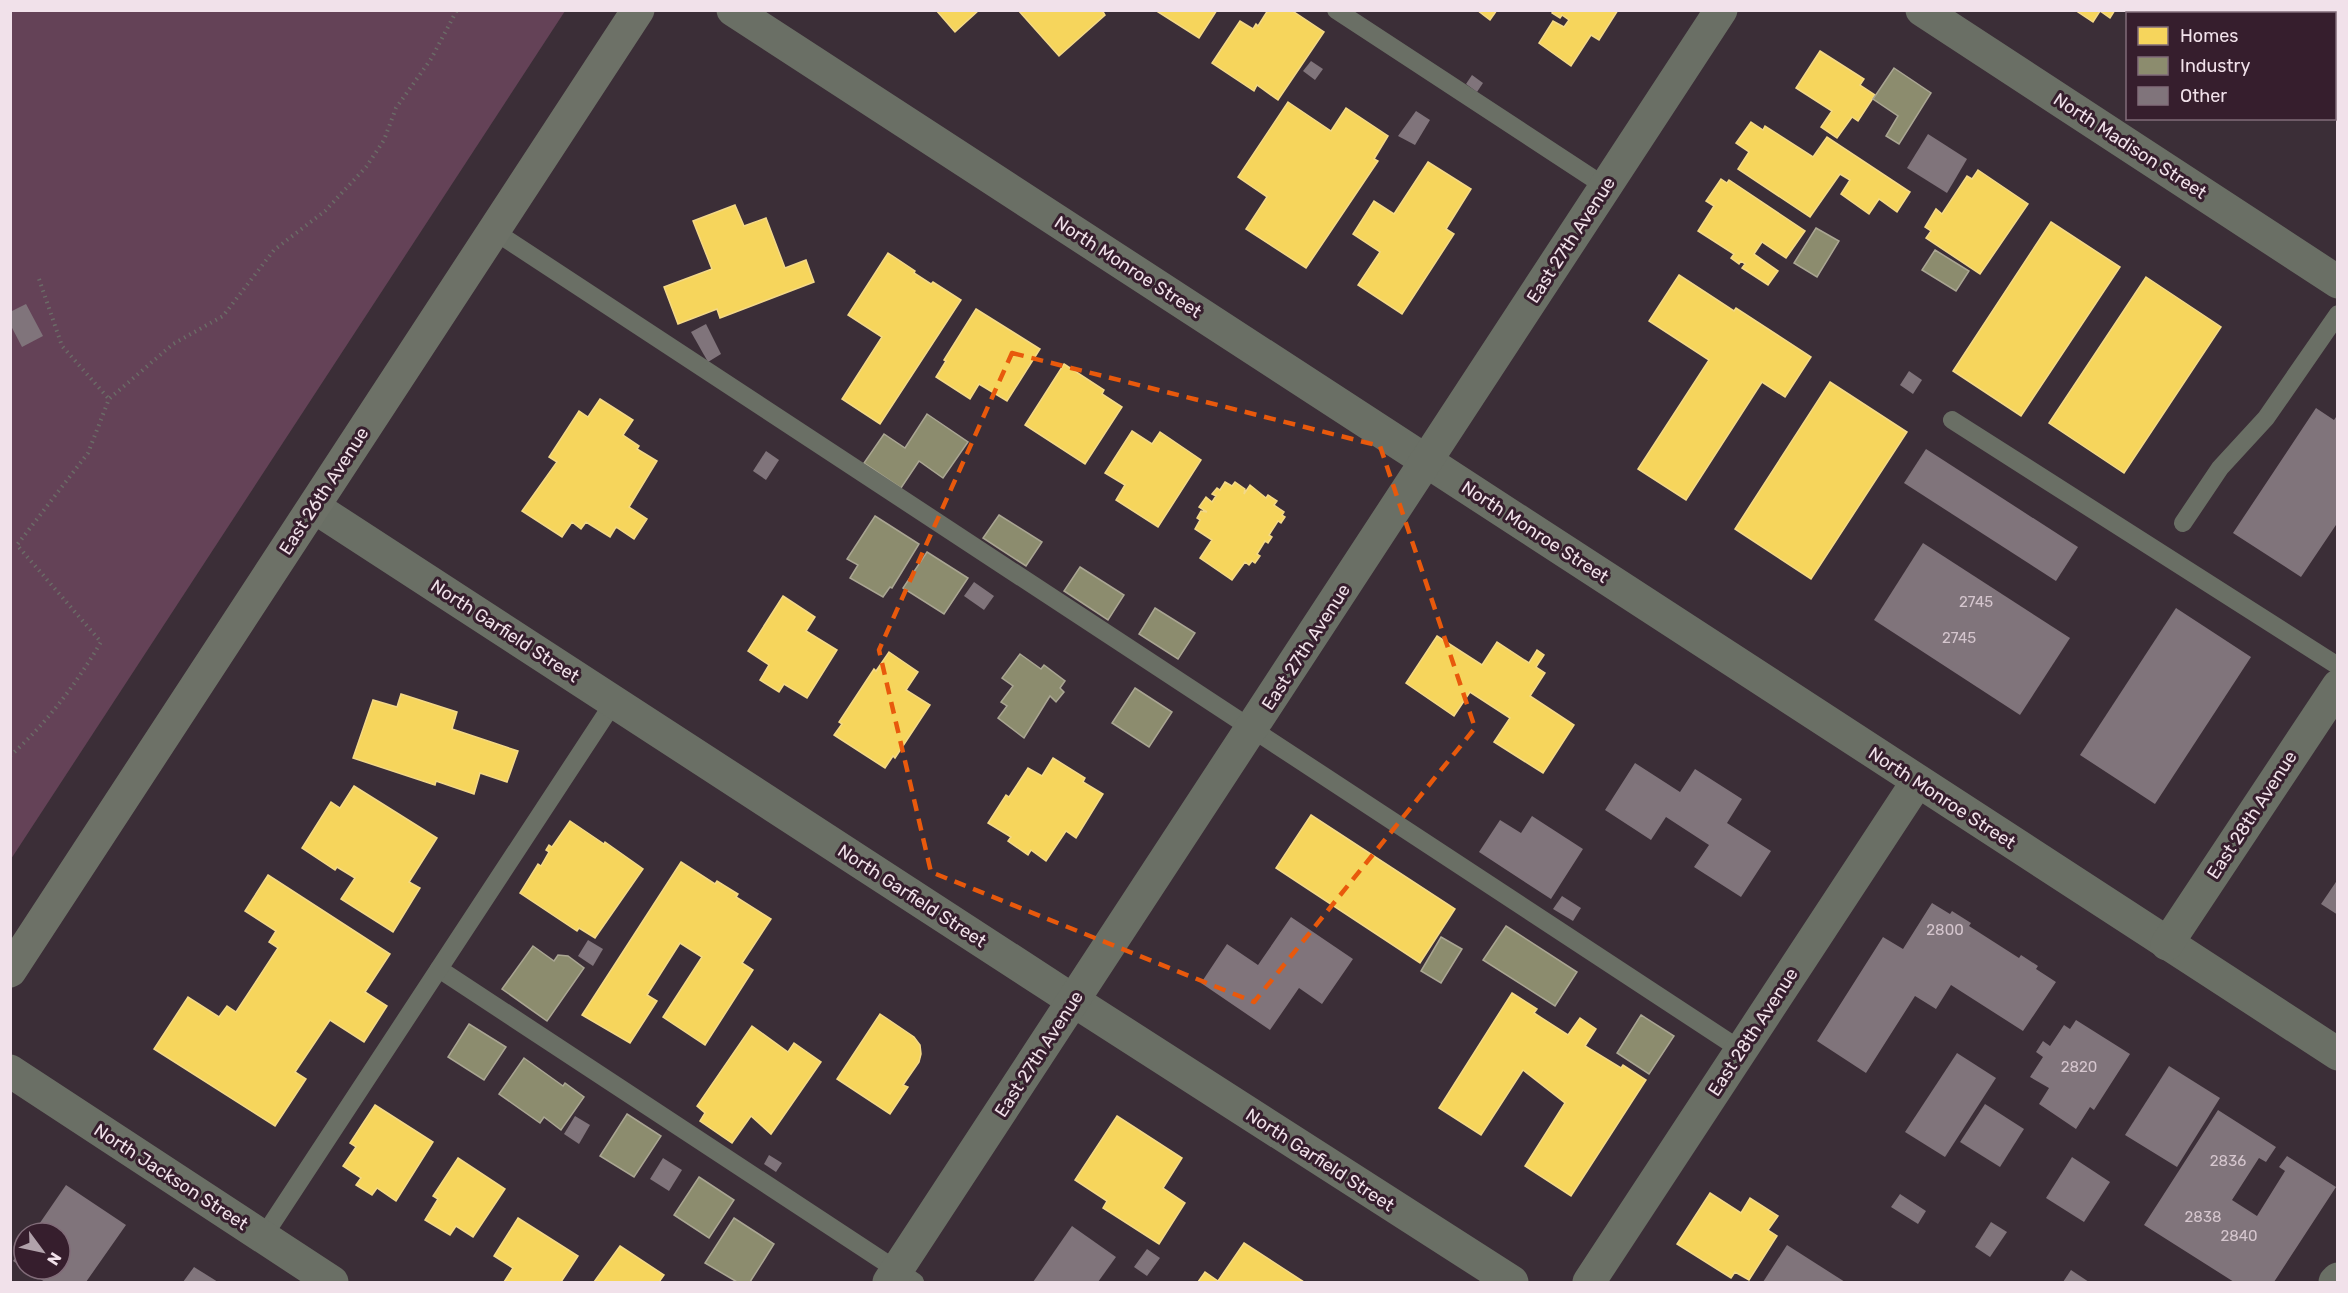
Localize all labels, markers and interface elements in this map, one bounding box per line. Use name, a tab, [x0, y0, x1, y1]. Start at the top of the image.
legend	[2126, 12, 2336, 120]
text: Homes	[2180, 25, 2238, 47]
text: Industry	[2180, 55, 2250, 77]
text: Other	[2180, 85, 2227, 107]
street label: North Madison Street	[2049, 88, 2211, 204]
street label: East 27th Avenue	[1522, 173, 1620, 307]
street label: North Monroe Street	[1050, 211, 1206, 323]
street label: East 26th Avenue	[275, 423, 373, 559]
street label: North Monroe Street	[1457, 476, 1613, 588]
street label: North Garfield Street	[427, 575, 583, 687]
street label: East 27th Avenue	[1257, 580, 1355, 714]
house number: 2745	[1959, 593, 1993, 611]
house number: 2745	[1942, 629, 1976, 647]
street label: North Monroe Street	[1864, 742, 2020, 854]
street label: East 28th Avenue	[2202, 747, 2302, 883]
street label: North Garfield Street	[834, 840, 990, 952]
house number: 2800	[1926, 921, 1964, 939]
street label: East 28th Avenue	[1703, 964, 1803, 1100]
street label: East 27th Avenue	[990, 987, 1088, 1121]
house number: 2820	[2061, 1058, 2097, 1076]
street label: North Garfield Street	[1242, 1104, 1398, 1216]
street label: North Jackson Street	[90, 1119, 252, 1235]
house number: 2836	[2210, 1152, 2246, 1170]
house number: 2838	[2185, 1208, 2221, 1226]
north arrow	[12, 1221, 72, 1281]
house number: 2840	[2220, 1227, 2258, 1245]
text: N	[43, 1249, 65, 1269]

